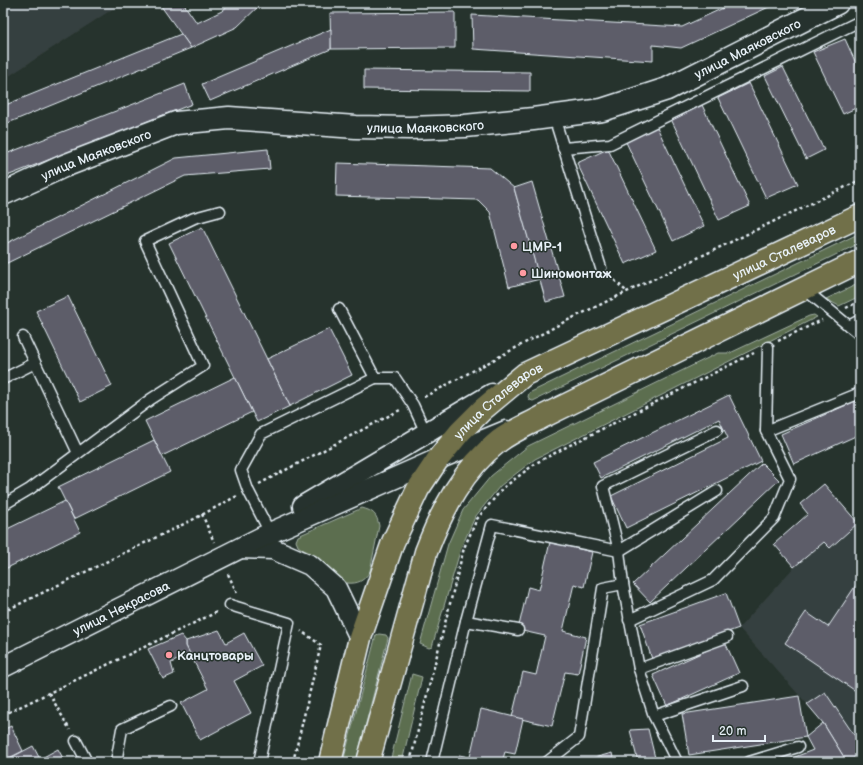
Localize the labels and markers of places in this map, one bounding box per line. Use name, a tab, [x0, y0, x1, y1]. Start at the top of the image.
place label: ЦМР-1	[522, 239, 562, 255]
marker: ЦМР-1	[509, 241, 519, 251]
place label: Шиномонтаж	[531, 266, 612, 282]
marker: Шиномонтаж	[518, 268, 528, 278]
place label: Канцтовары	[177, 648, 254, 664]
marker: Канцтовары	[164, 650, 174, 660]

